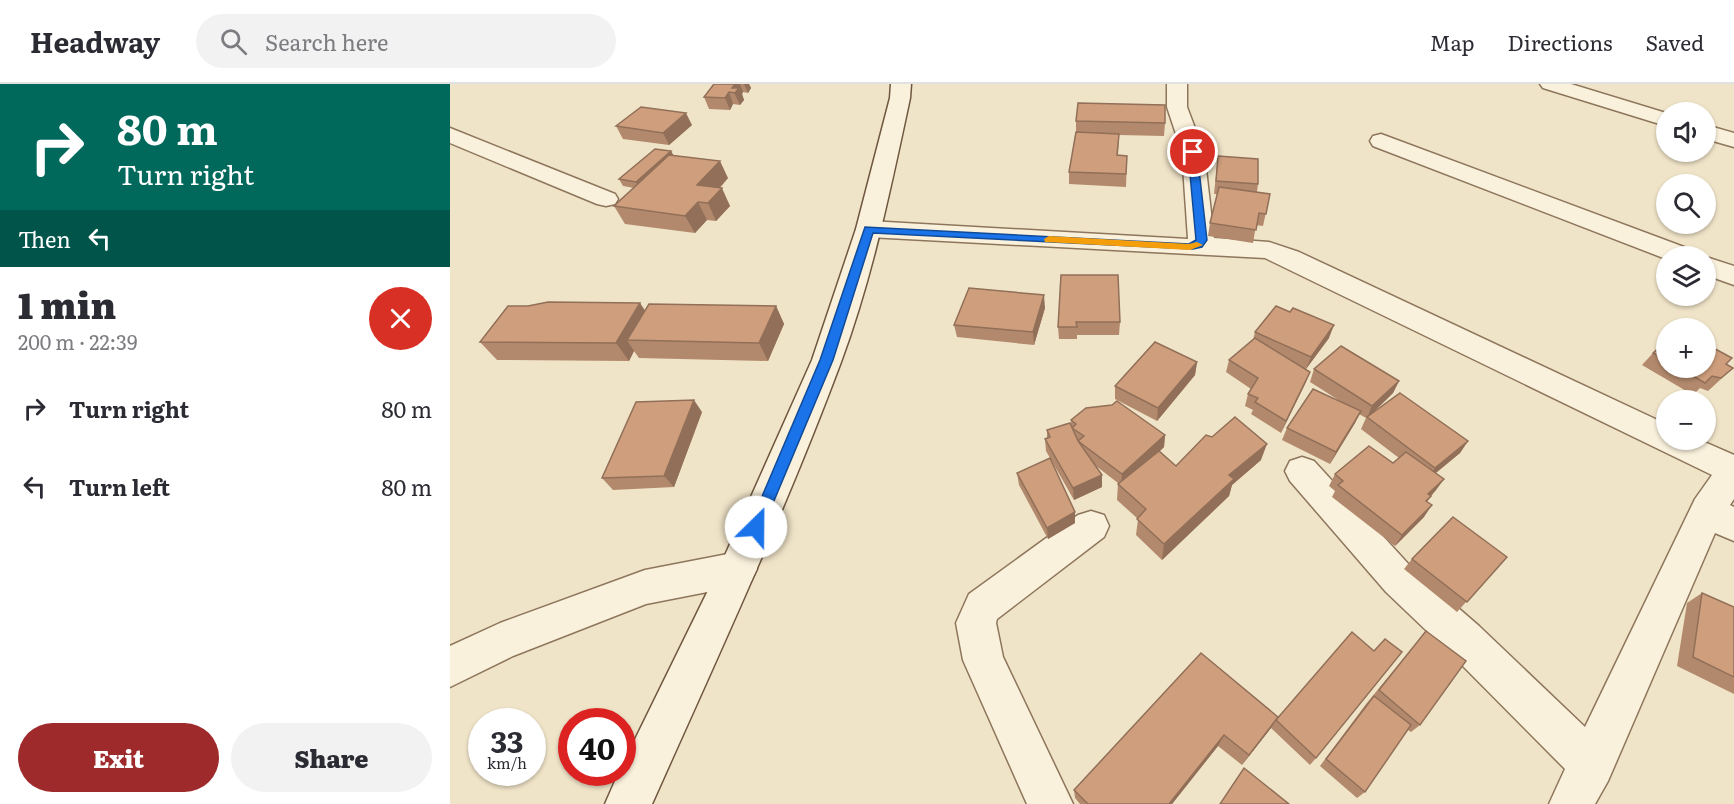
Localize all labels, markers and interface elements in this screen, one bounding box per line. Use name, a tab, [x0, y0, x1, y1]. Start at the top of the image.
search box	[196, 14, 616, 68]
text: Headway	[30, 20, 160, 62]
icon: search	[217, 25, 250, 58]
text: Search here	[265, 25, 388, 58]
text: Map	[1430, 26, 1475, 57]
text: Directions	[1508, 26, 1613, 57]
text: Saved	[1646, 26, 1704, 57]
text: 80 m	[117, 96, 218, 158]
map controls	[1656, 102, 1716, 450]
button: sound	[1656, 102, 1716, 162]
icon: right	[18, 108, 96, 186]
pin	[1167, 126, 1218, 177]
icon: arrive	[1176, 135, 1209, 168]
text: Turn right	[117, 153, 254, 193]
button: search	[1656, 174, 1716, 234]
text: Then	[18, 222, 71, 255]
icon: left	[83, 222, 116, 255]
button: layers	[1656, 246, 1716, 306]
text: 1 min	[18, 277, 116, 330]
button: close	[369, 287, 432, 350]
button: +	[1656, 318, 1716, 378]
text: 200 m · 22:39	[18, 326, 137, 356]
button: −	[1656, 390, 1716, 450]
icon: right	[18, 392, 51, 425]
text: Turn right	[69, 392, 189, 425]
text: 80 m	[381, 392, 432, 425]
icon: left	[18, 470, 51, 503]
text: Turn left	[69, 470, 170, 503]
text: 80 m	[381, 470, 432, 503]
position arrow	[724, 495, 788, 559]
speed limit sign: 40	[558, 708, 636, 786]
text: 33	[491, 718, 523, 762]
button: Exit	[18, 723, 219, 792]
button: Share	[231, 723, 432, 792]
text: km/h	[487, 751, 527, 774]

